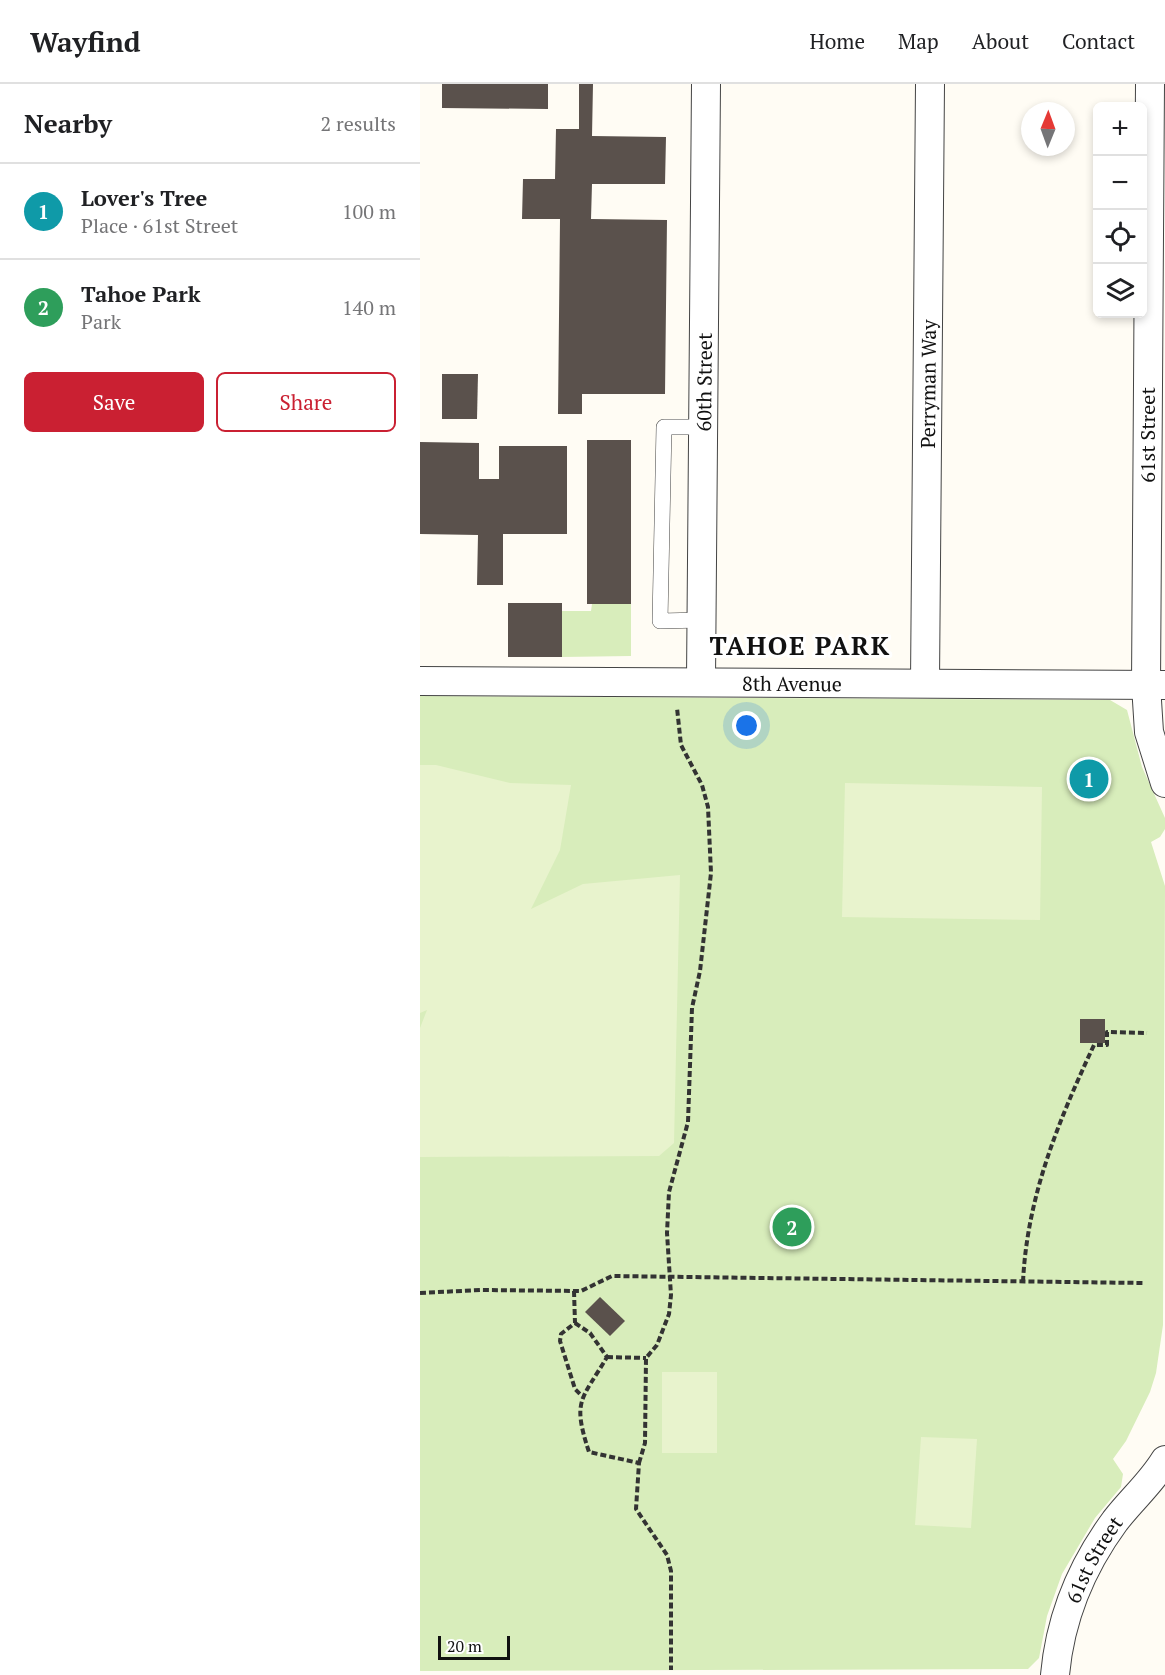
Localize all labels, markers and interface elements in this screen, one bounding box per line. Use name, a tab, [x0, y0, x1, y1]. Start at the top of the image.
text: Wayfind	[30, 23, 141, 60]
text: Home	[809, 27, 865, 55]
text: Map	[898, 27, 939, 55]
text: About	[972, 27, 1029, 55]
text: Contact	[1062, 27, 1135, 55]
north arrow	[1021, 102, 1075, 156]
map controls	[1093, 102, 1147, 318]
button: +	[1093, 102, 1147, 156]
text: Nearby	[24, 106, 112, 140]
text: 2 results	[321, 110, 396, 137]
button: −	[1093, 156, 1147, 210]
text: Lover's Tree	[81, 183, 207, 212]
text: 1	[38, 198, 49, 225]
text: 100 m	[342, 198, 396, 225]
button: locate	[1093, 210, 1147, 264]
text: Place · 61st Street	[81, 212, 238, 239]
button: layers	[1093, 264, 1147, 318]
text: Tahoe Park	[81, 279, 201, 308]
text: 2	[38, 294, 49, 321]
text: 140 m	[342, 294, 396, 321]
text: Park	[81, 308, 121, 335]
street label: Perryman Way	[913, 319, 942, 449]
street label: 60th Street	[690, 332, 717, 432]
button: Save	[24, 372, 204, 432]
button: Share	[216, 372, 396, 432]
street label: 61st Street	[1134, 387, 1161, 483]
district label: TAHOE PARK	[709, 628, 891, 662]
street label: 8th Avenue	[742, 669, 842, 697]
your location	[732, 711, 761, 740]
pin: 1	[1070, 756, 1108, 802]
pin: 2	[772, 1204, 812, 1250]
street label: 61st Street	[1059, 1510, 1128, 1607]
scale bar	[438, 1633, 510, 1660]
text: 20 m	[447, 1635, 482, 1657]

